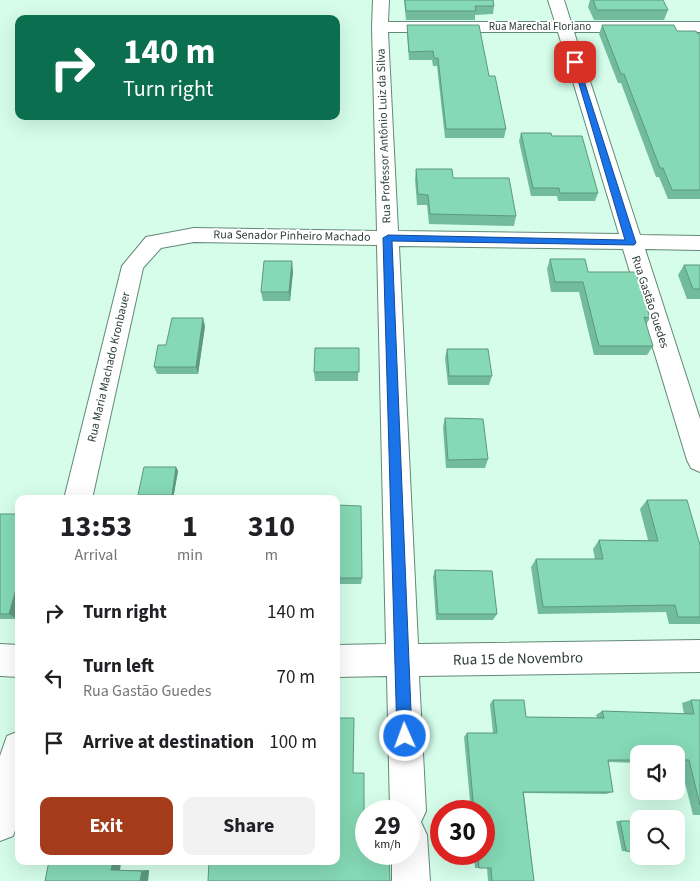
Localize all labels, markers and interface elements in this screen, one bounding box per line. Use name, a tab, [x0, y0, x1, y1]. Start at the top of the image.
street label: Rua Marechal Floriano	[489, 19, 591, 34]
text: 140 m	[123, 27, 215, 77]
icon: right	[40, 35, 105, 100]
pin	[554, 41, 596, 83]
street label: Rua Professor Antônio Luiz da Silva	[372, 48, 396, 224]
icon: arrive	[561, 48, 589, 76]
text: Turn right	[123, 73, 213, 105]
street label: Rua Senador Pinheiro Machado	[213, 226, 371, 246]
street label: Rua Gastão Guedes	[627, 254, 673, 350]
street label: Rua Maria Machado Kronbauer	[83, 289, 135, 444]
text: 13:53	[60, 505, 132, 548]
text: 1	[182, 505, 198, 548]
text: 310	[248, 505, 295, 548]
text: Arrival	[74, 544, 117, 566]
text: min	[177, 544, 203, 566]
text: m	[265, 544, 278, 566]
icon: right	[40, 599, 68, 627]
text: Turn right	[83, 599, 167, 626]
text: 140 m	[267, 599, 315, 626]
street label: Rua 15 de Novembro	[453, 647, 583, 671]
text: Turn left	[83, 653, 154, 680]
icon: left	[40, 664, 68, 692]
text: 70 m	[277, 664, 315, 691]
text: Rua Gastão Guedes	[83, 680, 211, 702]
position arrow	[378, 709, 430, 761]
icon: arrive	[40, 729, 68, 757]
text: Arrive at destination	[83, 729, 254, 756]
text: 100 m	[269, 729, 317, 756]
map controls	[630, 745, 685, 865]
button: sound	[630, 745, 685, 800]
button: Exit	[40, 797, 173, 855]
button: Share	[183, 797, 315, 855]
speed limit sign: 30	[430, 800, 495, 865]
text: 29	[374, 808, 401, 844]
button: search	[630, 810, 685, 865]
text: km/h	[374, 836, 401, 853]

